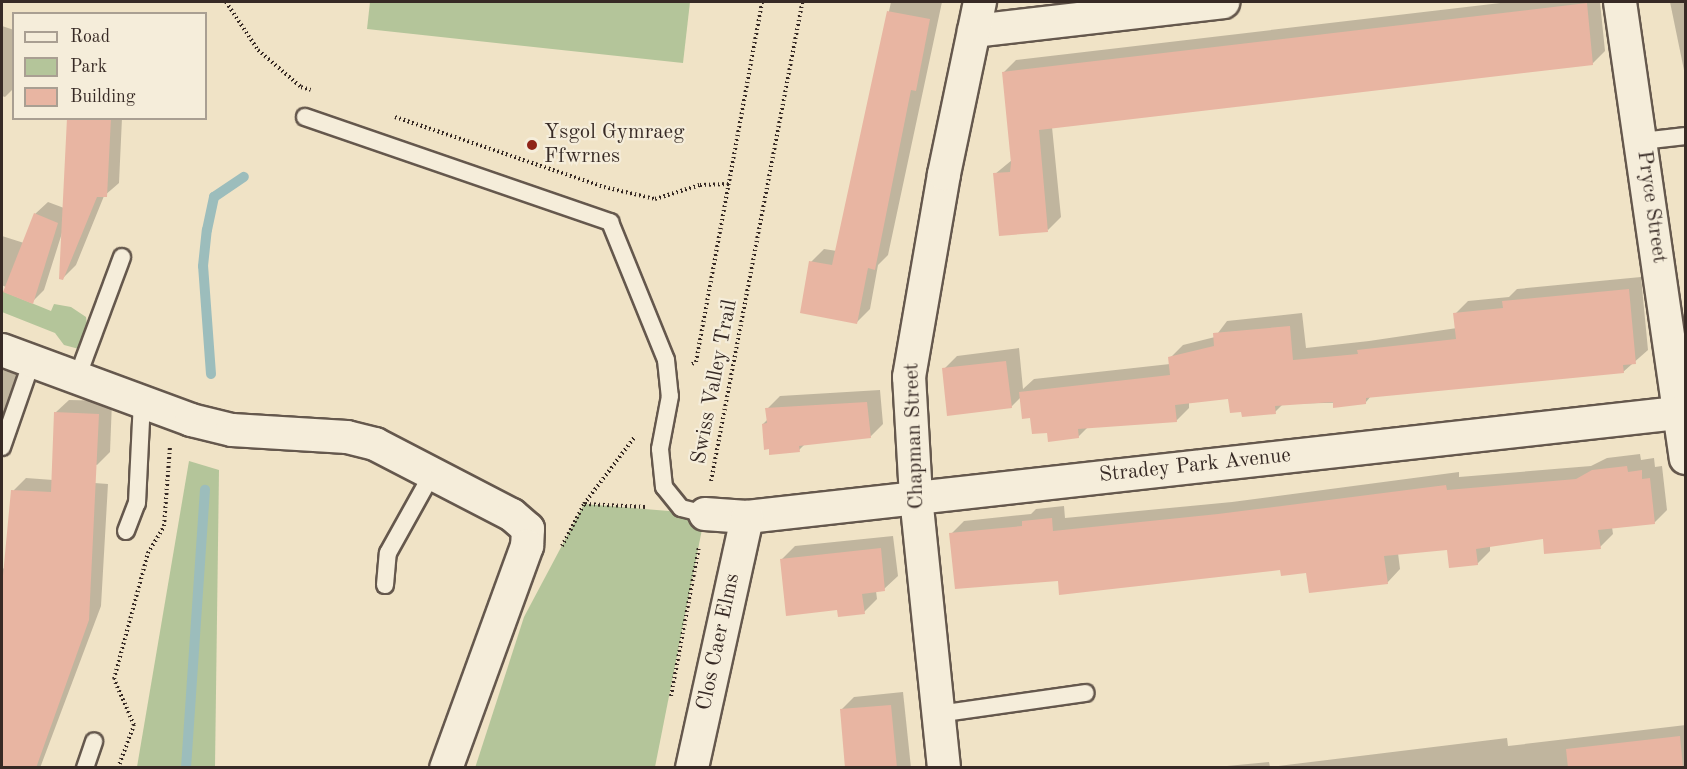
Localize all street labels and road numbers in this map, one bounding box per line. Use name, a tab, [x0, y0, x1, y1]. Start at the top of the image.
street label: Pryce Street	[1631, 149, 1671, 265]
street label: Swiss Valley Trail	[687, 297, 743, 467]
street label: Chapman Street	[900, 362, 930, 510]
street label: Stradey Park Avenue	[1098, 443, 1292, 489]
street label: Clos Caer Elms	[692, 571, 746, 713]

